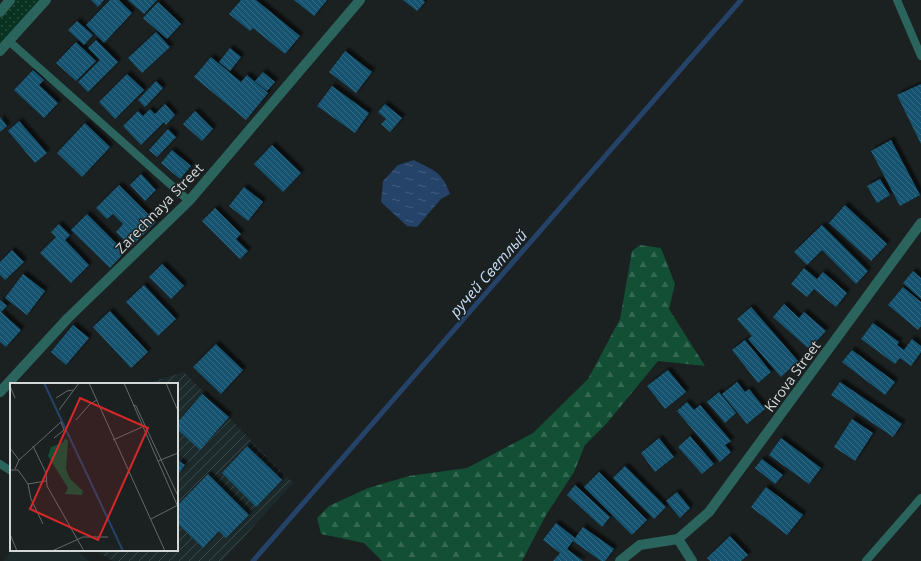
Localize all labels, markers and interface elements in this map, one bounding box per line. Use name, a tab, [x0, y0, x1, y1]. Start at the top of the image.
street label: Zarechnaya Street	[111, 159, 207, 257]
water label: ручей Светлый	[444, 225, 531, 321]
street label: Kirova Street	[760, 337, 824, 415]
inset map	[10, 383, 178, 551]

